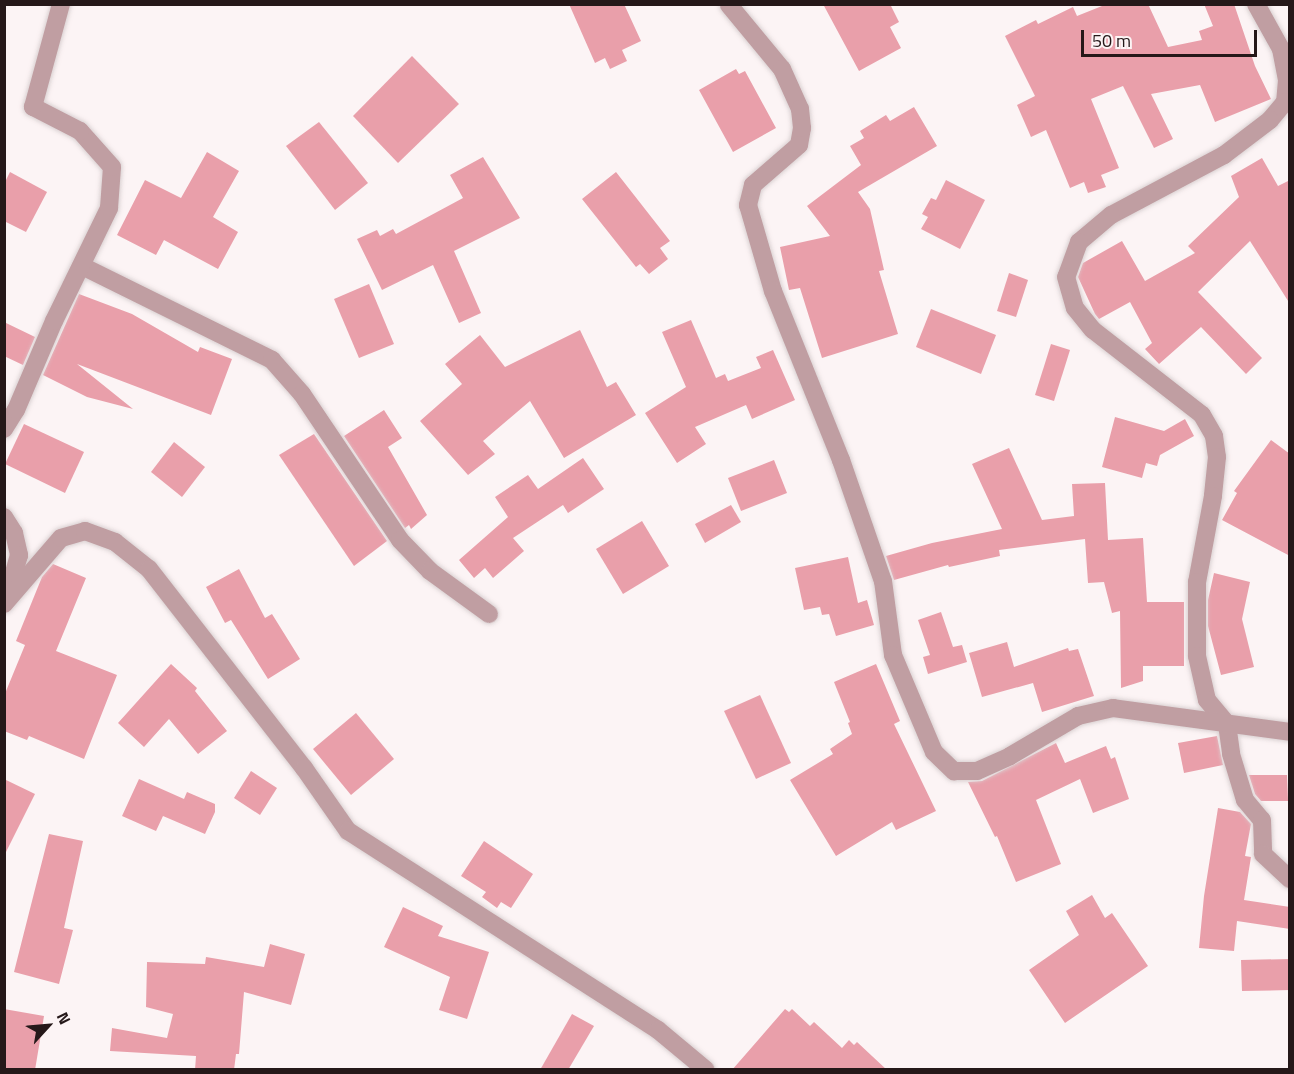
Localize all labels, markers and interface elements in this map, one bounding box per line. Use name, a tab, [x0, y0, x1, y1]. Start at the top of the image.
scale bar	[1084, 18, 1260, 56]
text: 50 m	[1092, 27, 1131, 54]
north arrow	[18, 996, 78, 1056]
text: N	[51, 1008, 77, 1028]

